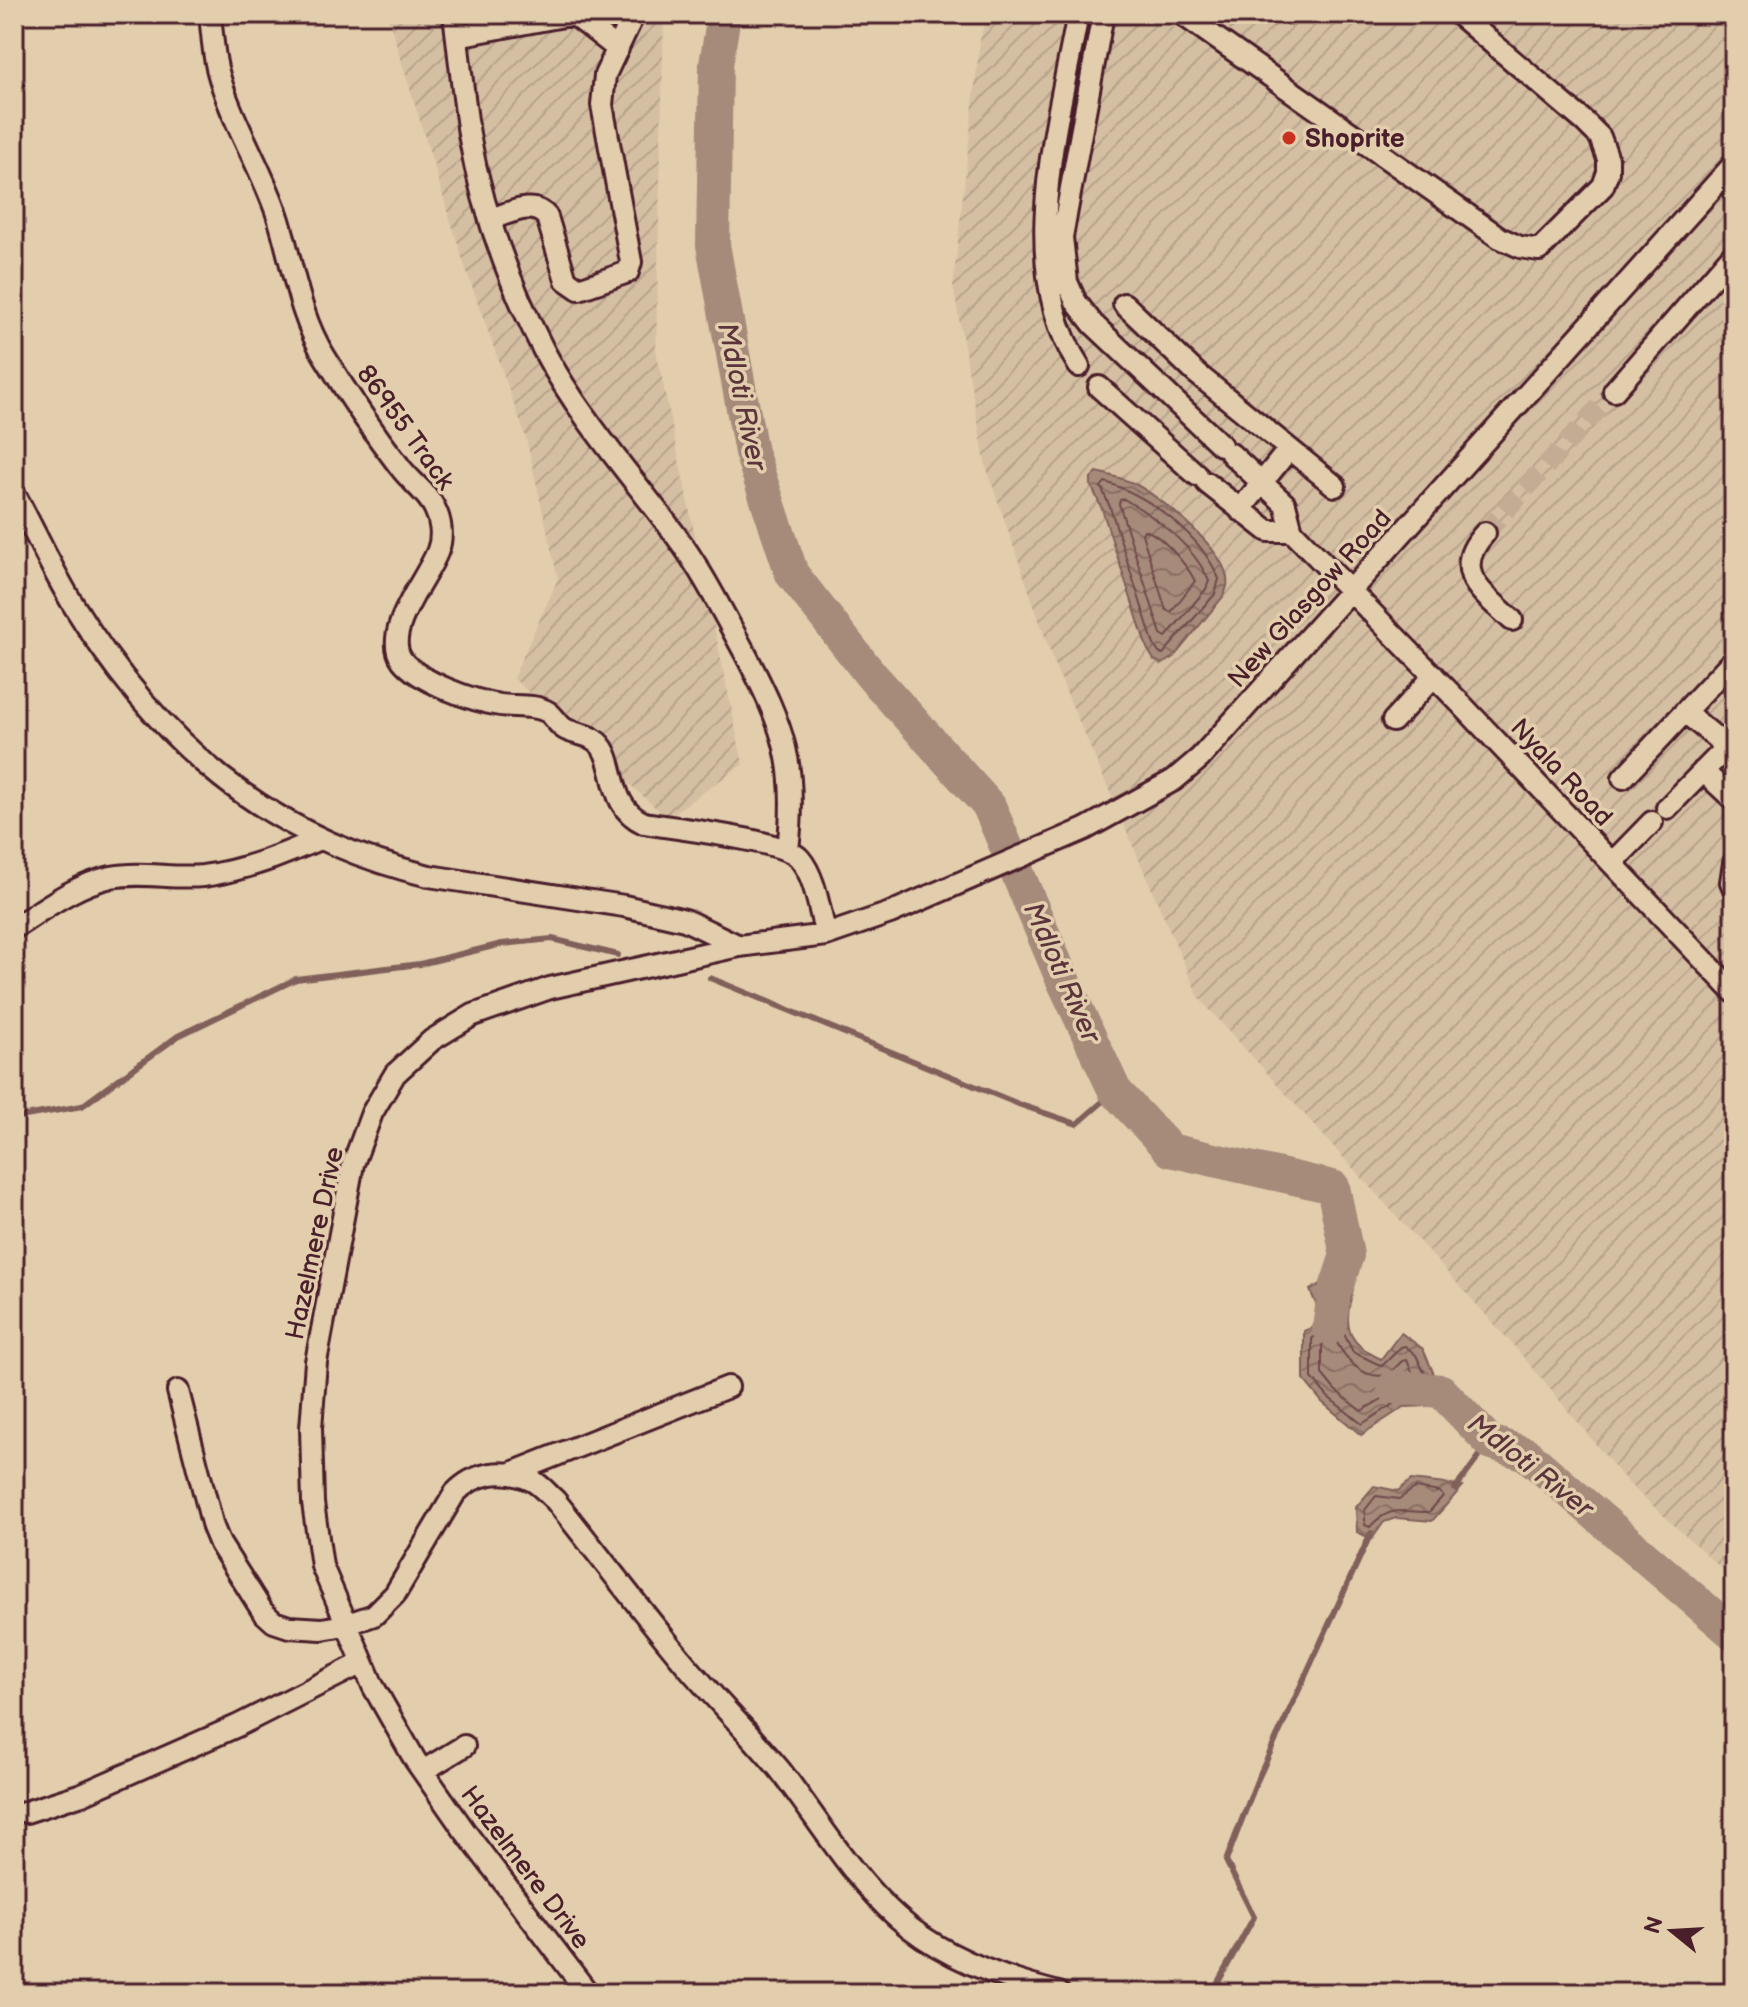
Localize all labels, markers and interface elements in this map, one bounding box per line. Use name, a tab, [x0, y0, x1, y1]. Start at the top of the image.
place label: Shoprite	[1305, 124, 1405, 155]
marker: Shoprite	[1280, 129, 1298, 147]
water label: Mdloti River	[710, 320, 774, 475]
street label: 86955 Track	[349, 359, 461, 496]
street label: New Glasgow Road	[1222, 503, 1398, 695]
street label: Nyala Road	[1503, 713, 1618, 833]
water label: Mdloti River	[1016, 897, 1108, 1050]
street label: Hazelmere Drive	[280, 1144, 351, 1343]
water label: Mdloti River	[1461, 1407, 1601, 1526]
street label: Hazelmere Drive	[453, 1780, 596, 1956]
north arrow	[1632, 1891, 1712, 1971]
text: N	[1639, 1913, 1670, 1937]

